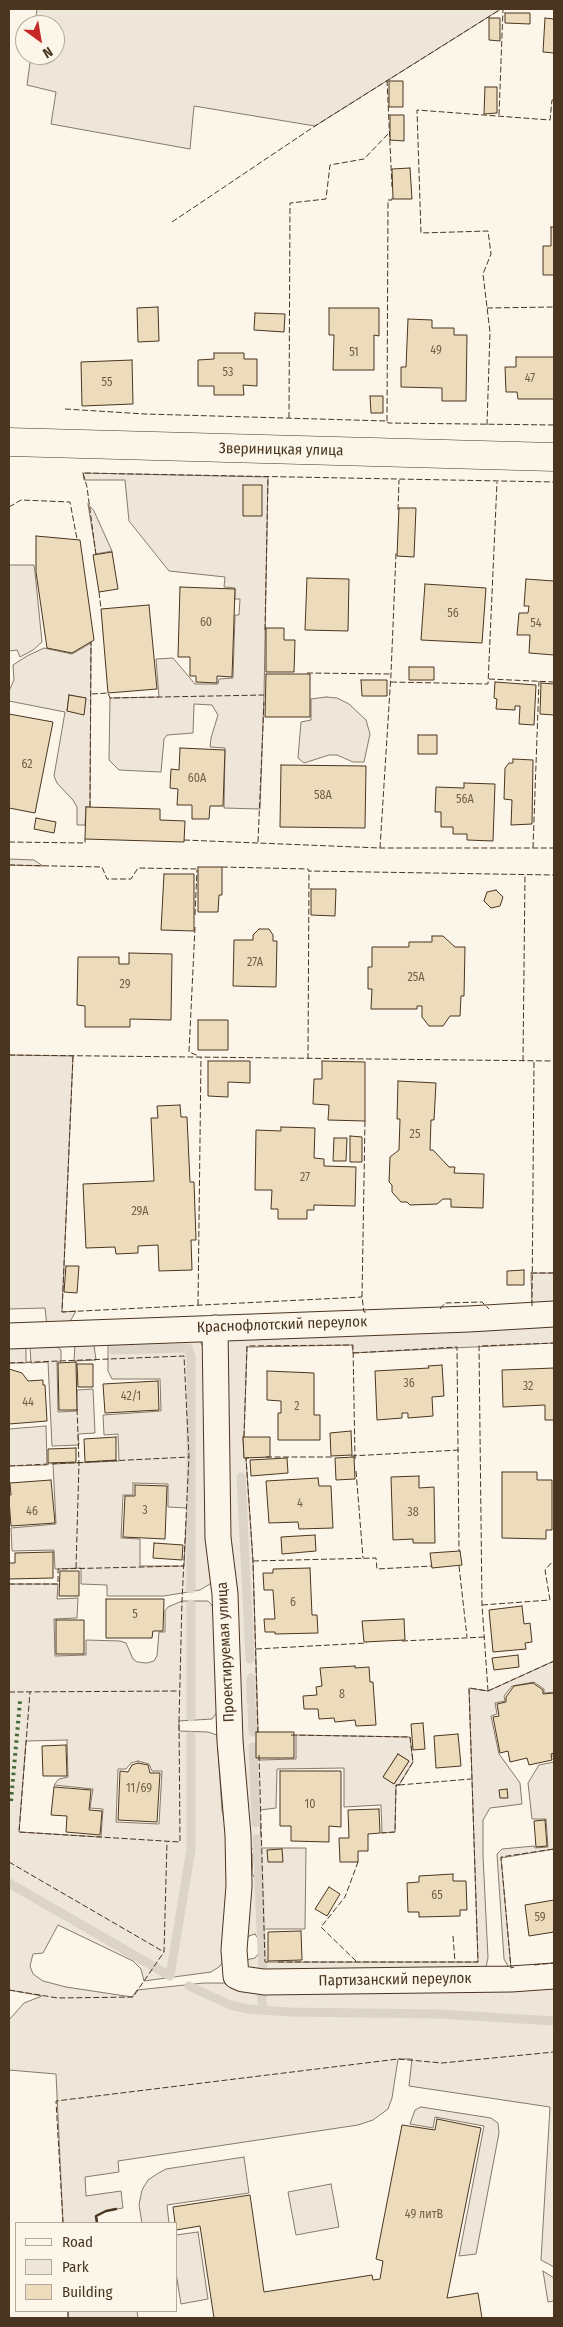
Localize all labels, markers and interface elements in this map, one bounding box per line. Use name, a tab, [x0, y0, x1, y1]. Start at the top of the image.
north arrow	[15, 15, 65, 65]
text: N	[40, 43, 56, 62]
house number: 49	[430, 344, 442, 358]
house number: 51	[349, 346, 359, 360]
house number: 53	[223, 366, 233, 380]
house number: 47	[525, 372, 535, 386]
house number: 55	[102, 376, 112, 390]
street label: Звериницкая улица	[218, 440, 344, 460]
house number: 56	[447, 607, 459, 621]
house number: 60	[200, 616, 212, 630]
house number: 54	[530, 617, 542, 631]
house number: 62	[21, 758, 33, 772]
house number: 60А	[188, 772, 206, 786]
house number: 58А	[314, 789, 332, 803]
house number: 56А	[456, 793, 474, 807]
house number: 27А	[247, 956, 263, 970]
house number: 25А	[407, 971, 425, 985]
house number: 29	[119, 978, 131, 992]
house number: 25	[410, 1128, 420, 1142]
house number: 27	[300, 1171, 310, 1185]
house number: 29А	[131, 1205, 149, 1219]
street label: Краснофлотский переулок	[197, 1313, 367, 1337]
house number: 36	[403, 1377, 415, 1391]
house number: 32	[523, 1380, 533, 1394]
house number: 42/1	[121, 1390, 141, 1404]
house number: 44	[22, 1396, 34, 1410]
house number: 2	[294, 1400, 300, 1414]
house number: 4	[297, 1497, 303, 1511]
house number: 3	[142, 1504, 148, 1518]
house number: 46	[26, 1505, 38, 1519]
house number: 38	[407, 1506, 419, 1520]
street label: Проектируемая улица	[213, 1581, 239, 1723]
house number: 6	[290, 1596, 296, 1610]
house number: 5	[132, 1608, 138, 1622]
house number: 8	[339, 1688, 345, 1702]
house number: 11/69	[126, 1782, 152, 1796]
house number: 10	[305, 1798, 315, 1812]
house number: 65	[431, 1889, 443, 1903]
house number: 59	[534, 1911, 546, 1925]
street label: Партизанский переулок	[318, 1970, 472, 1990]
house number: 49 литВ	[405, 2208, 443, 2222]
legend	[15, 2222, 178, 2312]
text: Road	[62, 2233, 93, 2251]
text: Park	[62, 2258, 89, 2276]
text: Building	[62, 2283, 113, 2301]

